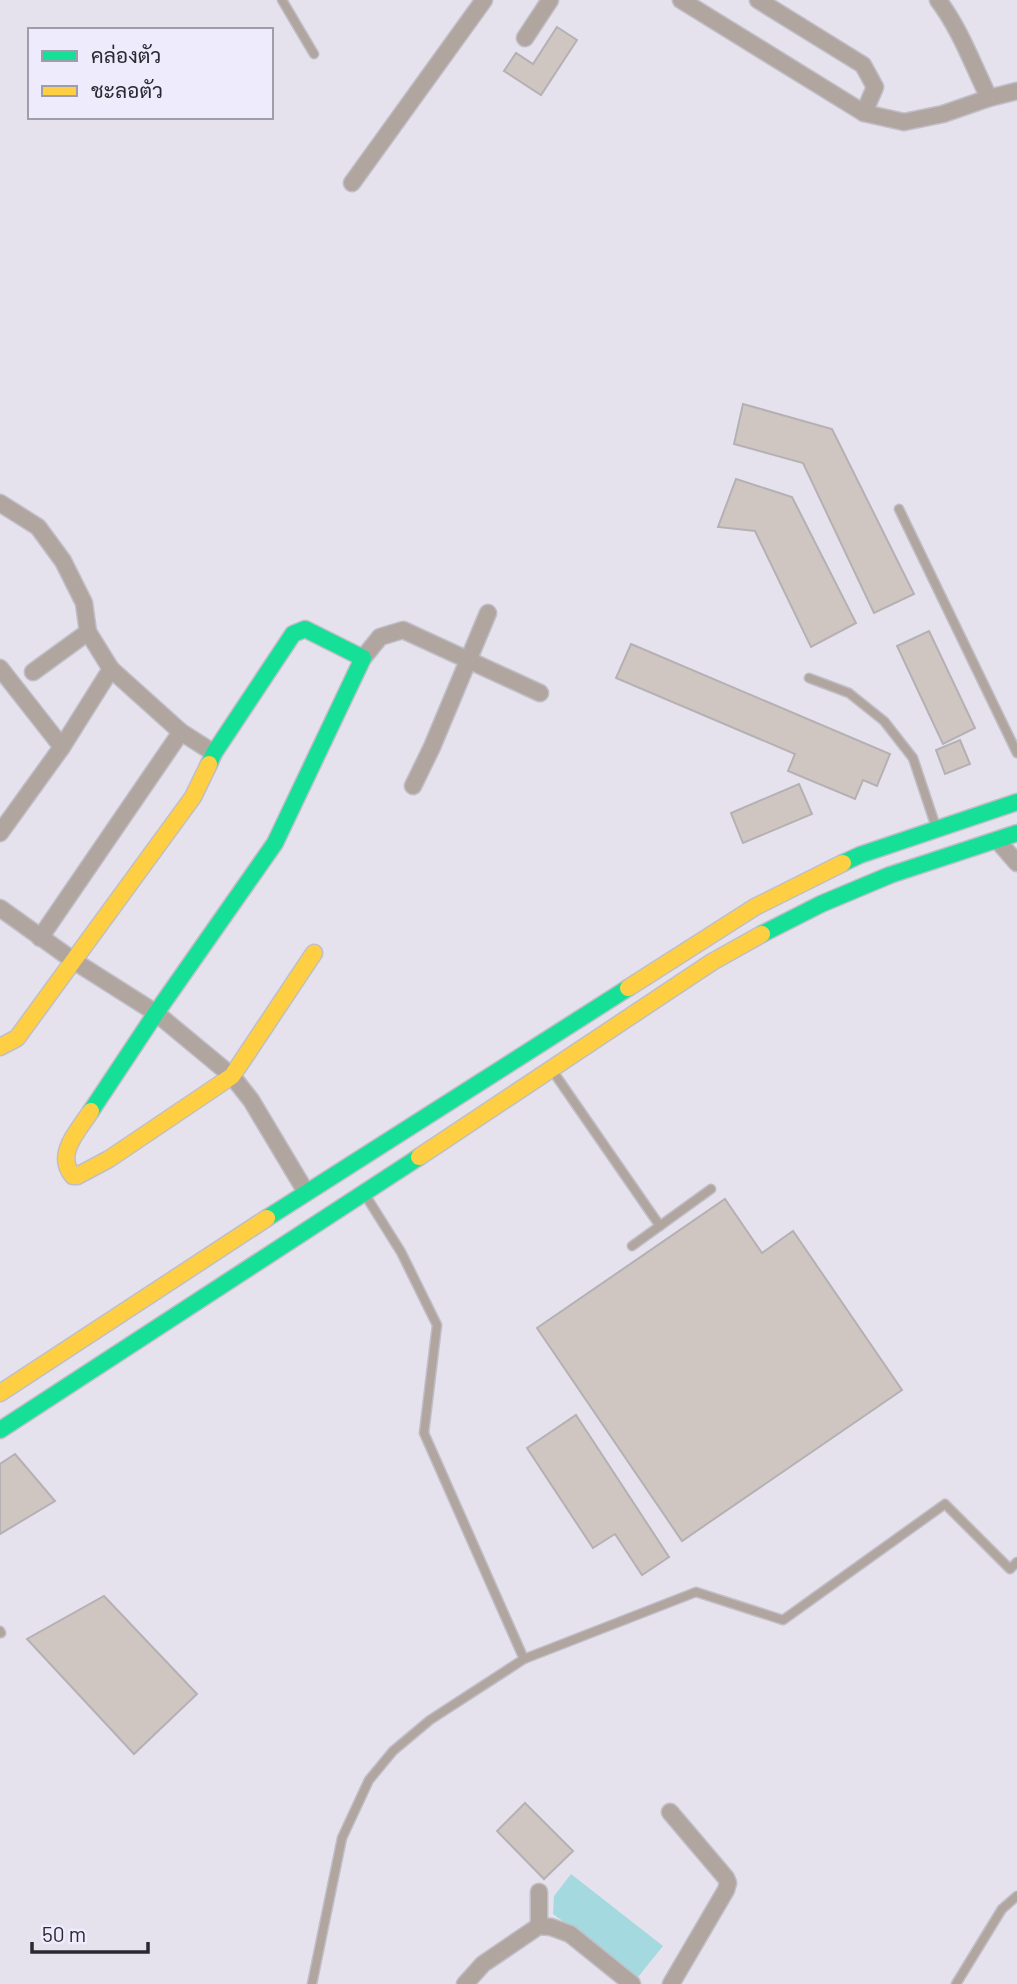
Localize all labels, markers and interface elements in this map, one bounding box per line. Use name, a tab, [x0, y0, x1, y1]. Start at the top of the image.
legend	[28, 28, 273, 119]
text: คล่องตัว	[91, 42, 161, 67]
text: ชะลอตัว	[91, 77, 163, 102]
scale bar	[32, 1910, 147, 1954]
text: 50 m	[42, 1921, 86, 1946]

